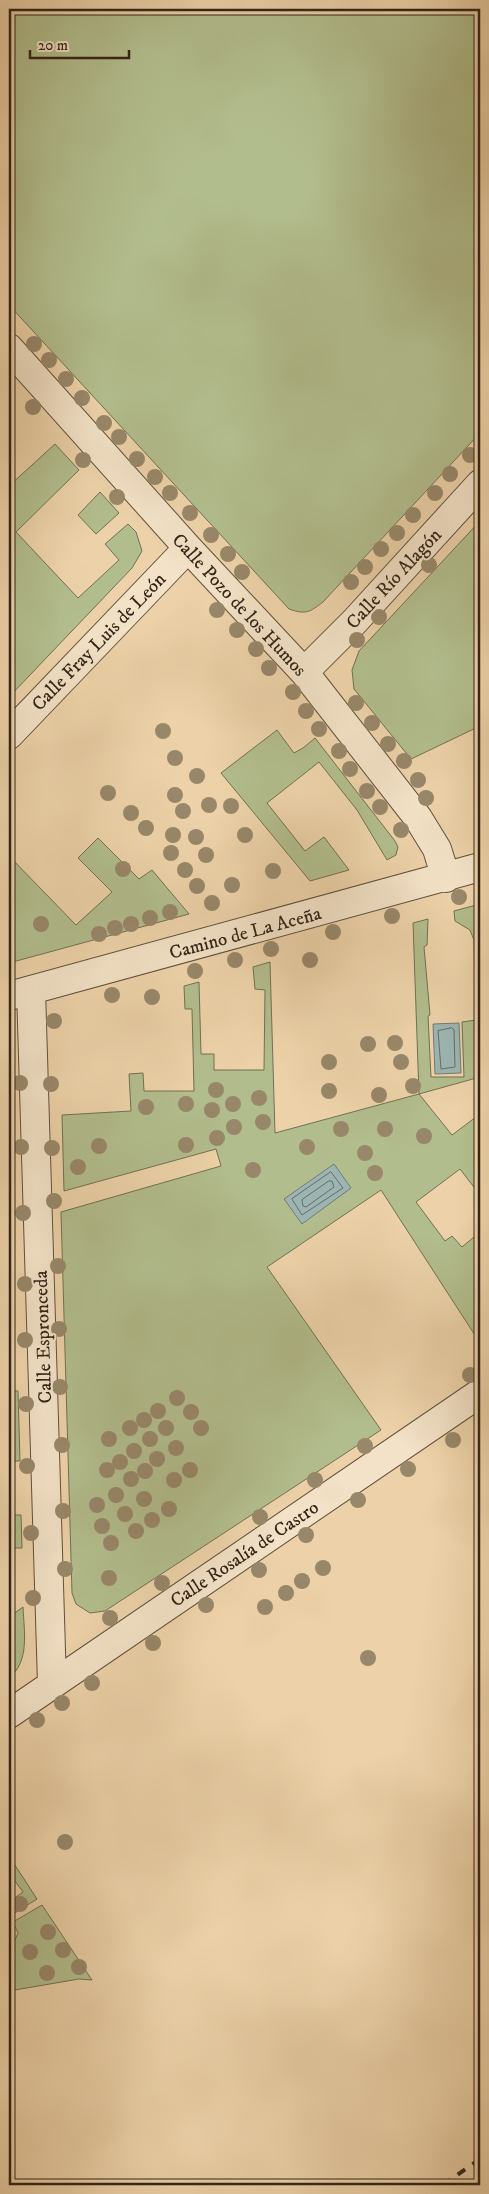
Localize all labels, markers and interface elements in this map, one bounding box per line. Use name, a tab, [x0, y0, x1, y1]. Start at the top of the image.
scale bar	[30, 28, 129, 60]
text: 20 m	[38, 36, 68, 55]
street label: Calle Río Alagón	[342, 524, 447, 634]
street label: Calle Pozo de los Humos	[167, 529, 311, 681]
street label: Calle Fray Luis de León	[27, 568, 171, 716]
street label: Camino de La Aceña	[167, 902, 324, 965]
street label: Calle Espronceda	[30, 1270, 57, 1404]
street label: Calle Rosalía de Castro	[166, 1496, 323, 1612]

